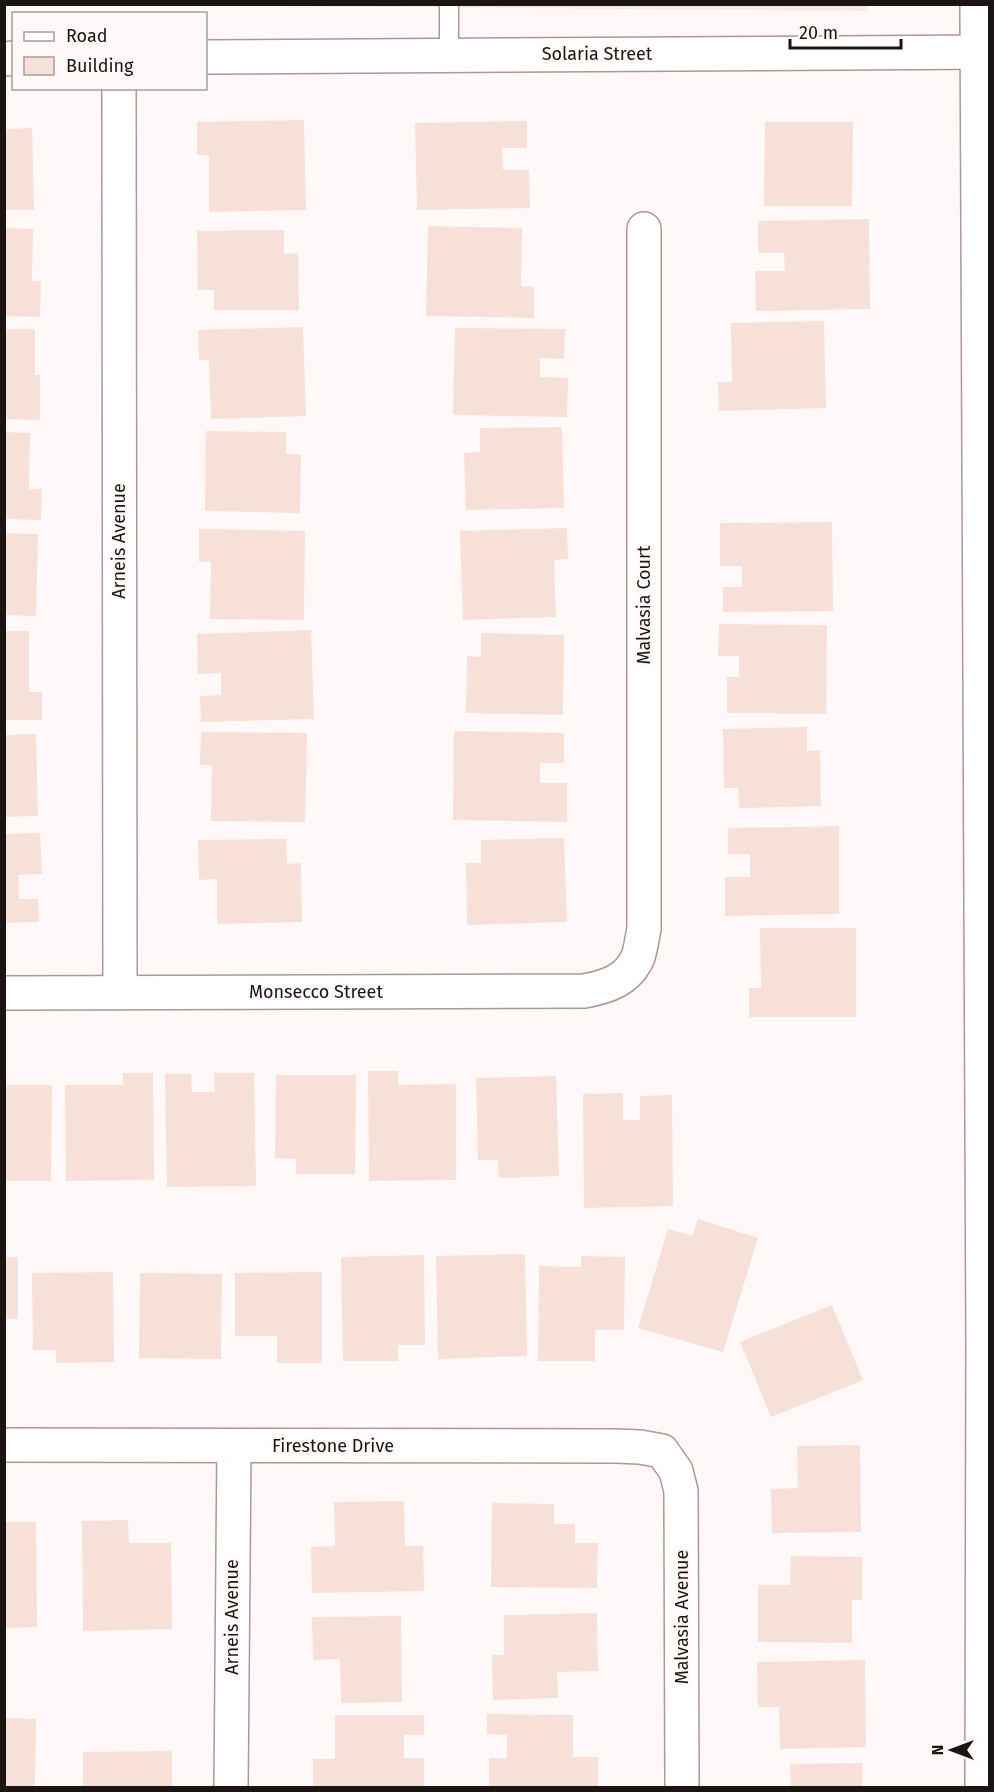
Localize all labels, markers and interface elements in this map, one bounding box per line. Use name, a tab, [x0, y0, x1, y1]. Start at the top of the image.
legend	[12, 12, 207, 90]
scale bar	[790, 12, 901, 50]
text: 20 m	[799, 22, 838, 44]
text: Road	[66, 25, 108, 47]
street label: Solaria Street	[542, 43, 653, 65]
text: Building	[66, 55, 134, 77]
street label: Arneis Avenue	[108, 483, 130, 599]
street label: Malvasia Court	[633, 545, 655, 665]
street label: Monsecco Street	[249, 981, 383, 1003]
street label: Firestone Drive	[272, 1435, 394, 1457]
street label: Malvasia Avenue	[671, 1550, 693, 1684]
street label: Arneis Avenue	[221, 1559, 243, 1675]
north arrow	[922, 1720, 982, 1780]
text: N	[928, 1745, 947, 1755]

